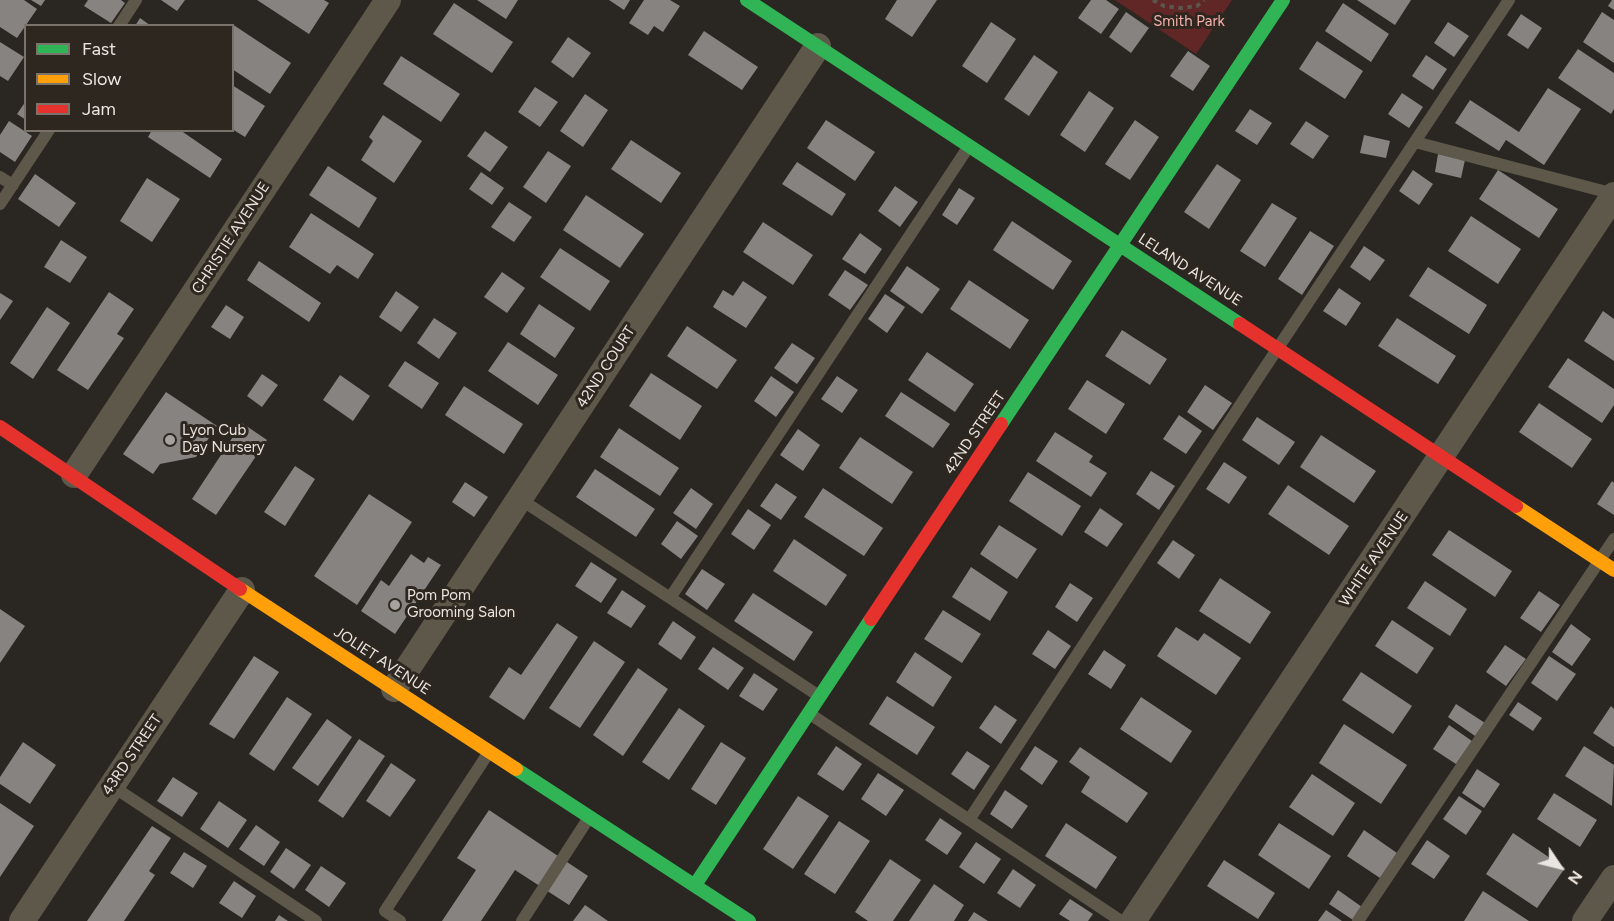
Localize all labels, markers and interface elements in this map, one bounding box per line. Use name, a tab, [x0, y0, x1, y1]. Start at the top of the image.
park label: Smith Park	[1153, 13, 1225, 31]
legend	[24, 24, 234, 132]
text: Fast	[82, 38, 116, 60]
text: Slow	[82, 68, 121, 90]
text: Jam	[82, 98, 116, 120]
street label: CHRISTIE AVENUE	[188, 179, 274, 297]
street label: LELAND AVENUE	[1135, 230, 1245, 310]
street label: 42ND COURT	[573, 323, 639, 411]
street label: 42ND STREET	[941, 388, 1009, 478]
place label: Lyon Cub Day Nursery	[182, 422, 265, 457]
marker: Lyon Cub Day Nursery	[163, 433, 177, 447]
street label: WHITE AVENUE	[1336, 508, 1412, 610]
place label: Pom Pom Grooming Salon	[407, 587, 515, 622]
marker: Pom Pom Grooming Salon	[388, 598, 402, 612]
street label: JOLIET AVENUE	[330, 623, 434, 699]
street label: 43RD STREET	[98, 711, 166, 799]
north arrow	[1530, 837, 1590, 897]
text: N	[1564, 867, 1586, 888]

